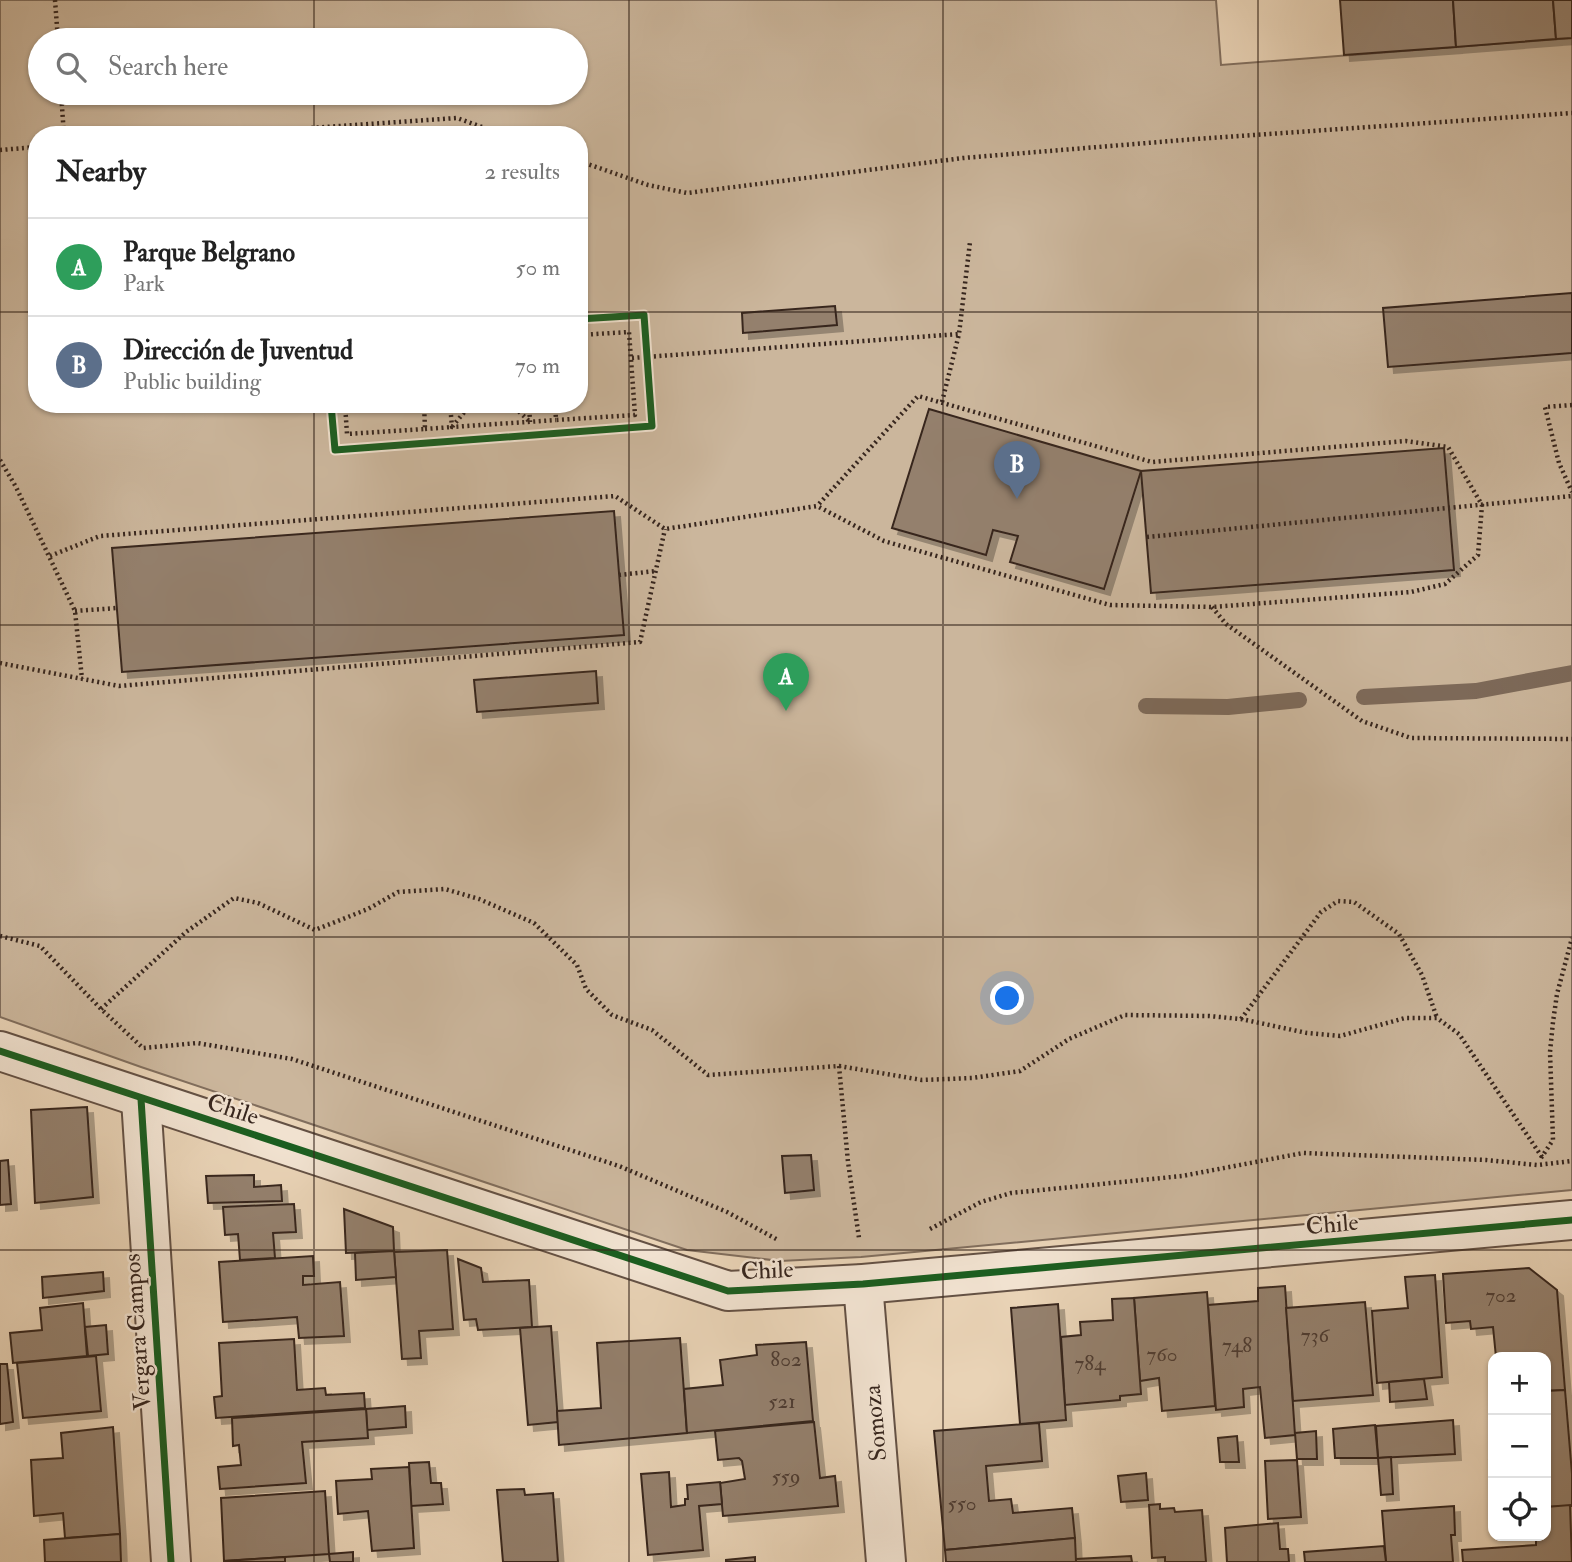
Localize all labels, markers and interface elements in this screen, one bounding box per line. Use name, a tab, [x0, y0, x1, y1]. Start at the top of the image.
search box	[28, 28, 588, 105]
icon: search	[52, 48, 90, 86]
text: Search here	[108, 51, 228, 83]
text: Nearby	[56, 153, 146, 190]
text: 2 results	[485, 157, 560, 186]
text: Parque Belgrano	[123, 237, 295, 269]
text: A	[72, 253, 86, 282]
text: 50 m	[516, 253, 560, 282]
text: Park	[123, 269, 165, 298]
text: Dirección de Juventud	[123, 335, 353, 367]
text: B	[71, 351, 87, 380]
text: 70 m	[515, 351, 560, 380]
text: Public building	[123, 367, 261, 396]
pin: B	[994, 441, 1040, 499]
pin: A	[763, 653, 809, 711]
your location	[990, 981, 1024, 1015]
street label: Chile	[203, 1087, 263, 1132]
street label: Chile	[1304, 1207, 1360, 1242]
street label: Vergara Campos	[117, 1252, 158, 1411]
street label: Chile	[740, 1254, 794, 1287]
house number: 702	[1486, 1282, 1517, 1309]
house number: 736	[1301, 1322, 1331, 1349]
house number: 748	[1222, 1332, 1252, 1359]
house number: 760	[1147, 1341, 1178, 1368]
house number: 802	[770, 1346, 802, 1373]
house number: 784	[1075, 1350, 1107, 1377]
map controls	[1488, 1352, 1551, 1541]
button: +	[1488, 1352, 1551, 1415]
street label: Somoza	[857, 1382, 894, 1462]
house number: 521	[768, 1388, 796, 1415]
button: −	[1488, 1415, 1551, 1478]
house number: 559	[771, 1463, 801, 1490]
button: locate	[1488, 1478, 1551, 1541]
house number: 550	[947, 1490, 977, 1517]

